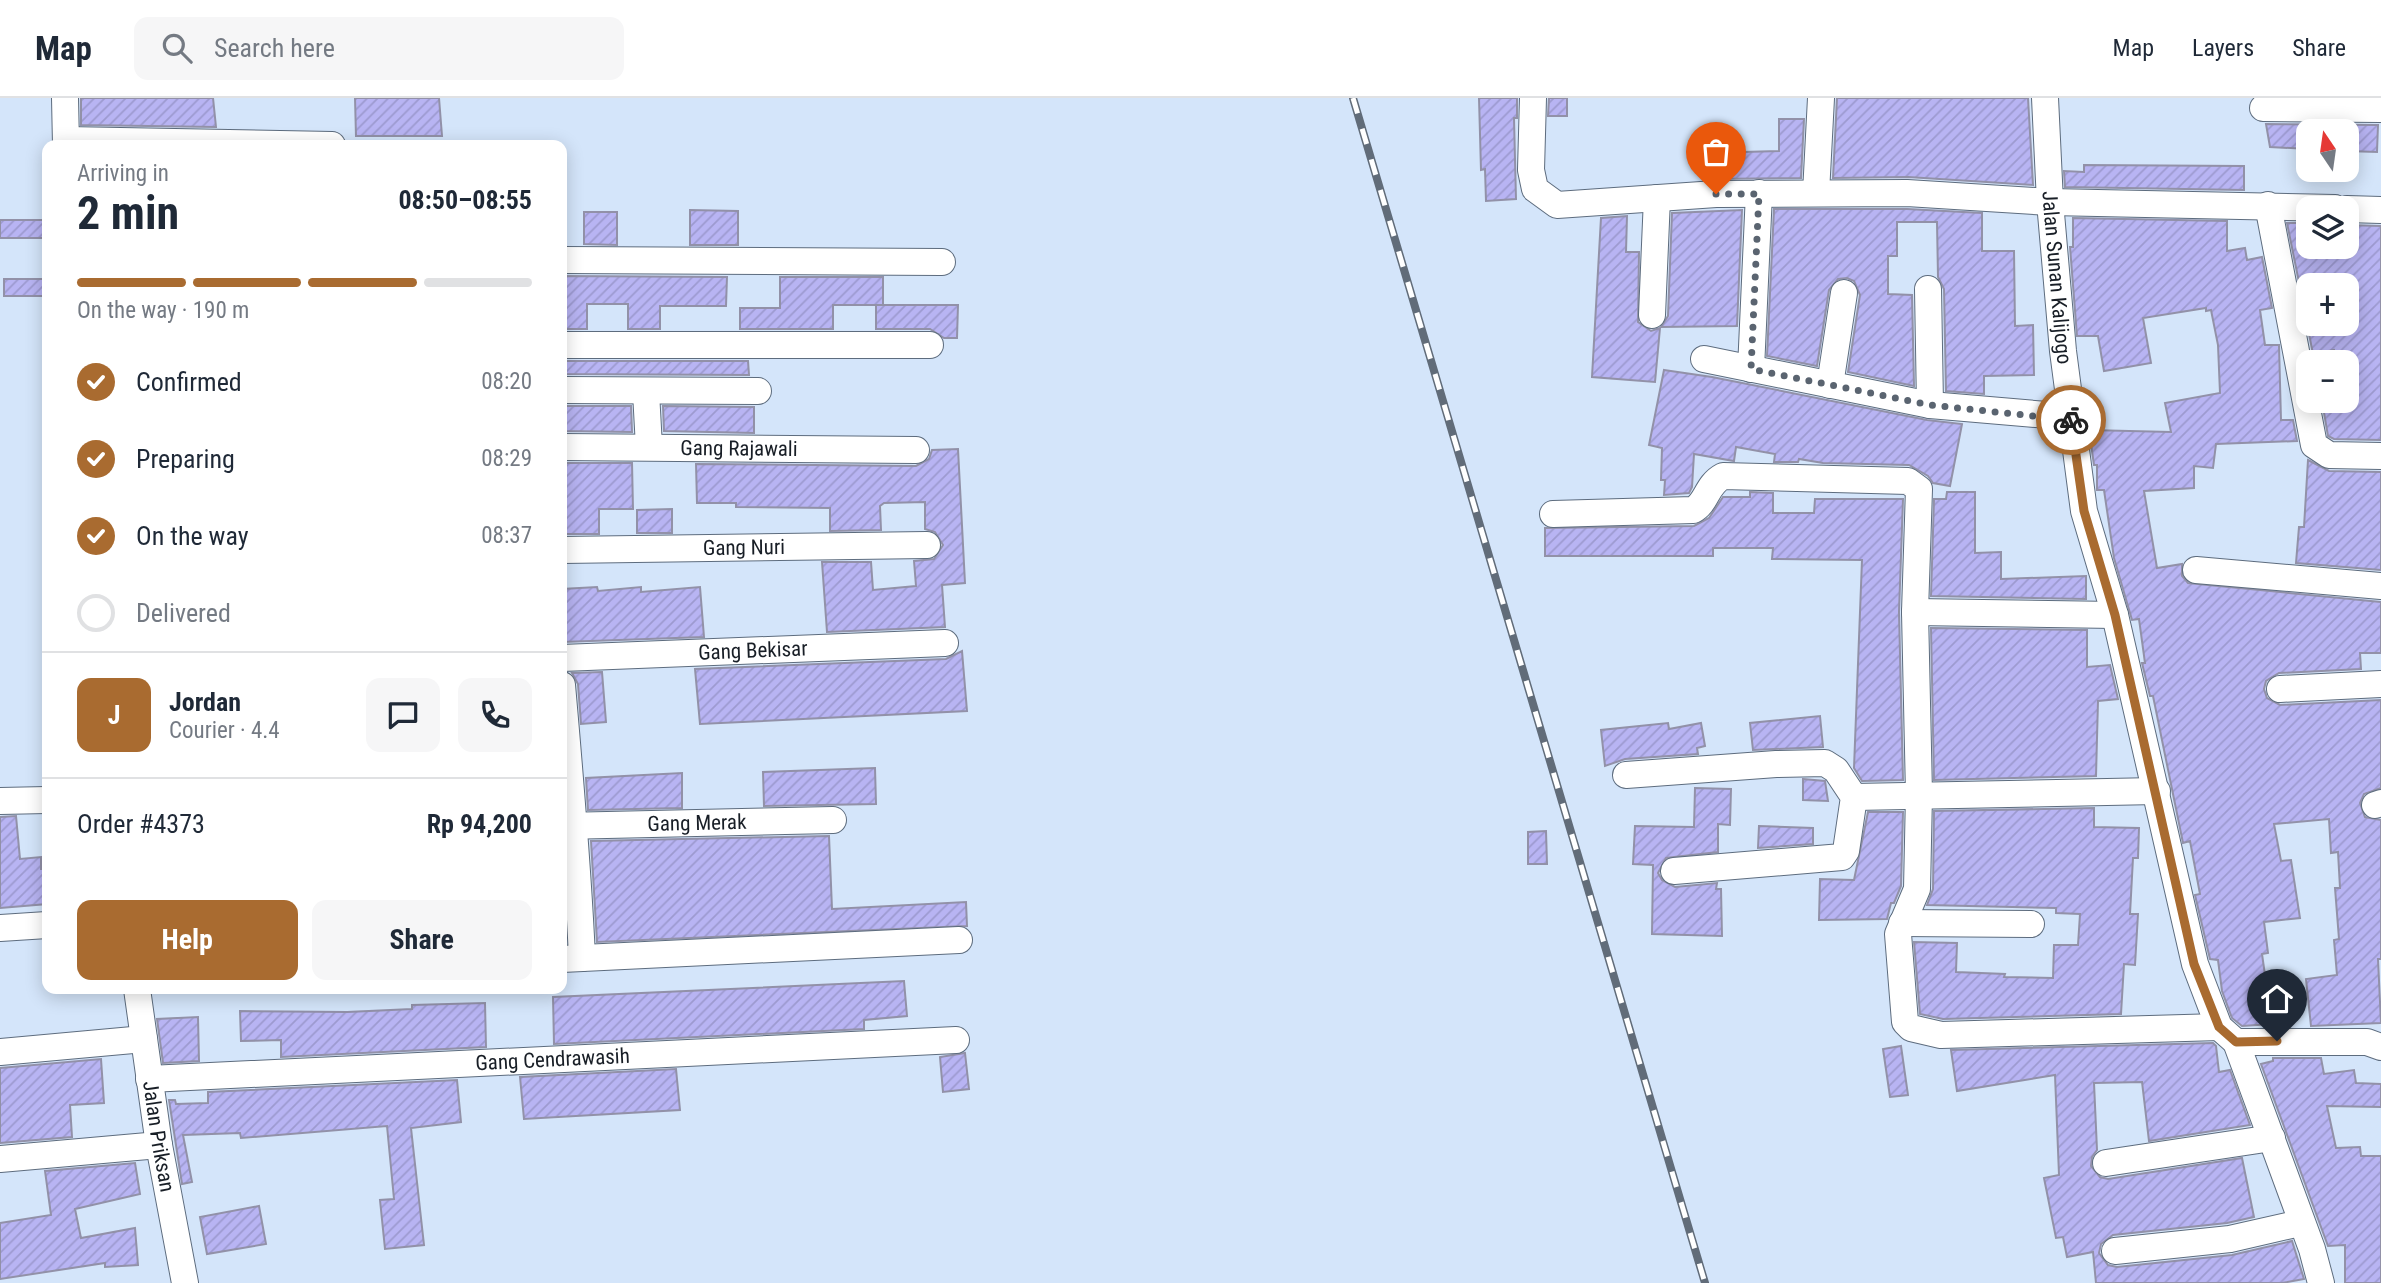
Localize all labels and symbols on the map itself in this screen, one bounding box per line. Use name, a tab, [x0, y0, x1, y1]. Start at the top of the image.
north arrow	[2296, 119, 2359, 182]
pin	[1686, 122, 1746, 194]
street label: Jalan Sunan Kalijogo	[2037, 190, 2077, 366]
courier	[2036, 385, 2106, 455]
street label: Gang Rajawali	[680, 436, 798, 461]
street label: Gang Nuri	[703, 535, 785, 560]
street label: Gang Bekisar	[698, 636, 808, 665]
street label: Gang Merak	[647, 810, 747, 836]
pin	[2247, 969, 2307, 1041]
street label: Gang Cendrawasih	[475, 1044, 630, 1075]
street label: Jalan Priksan	[138, 1079, 180, 1194]

